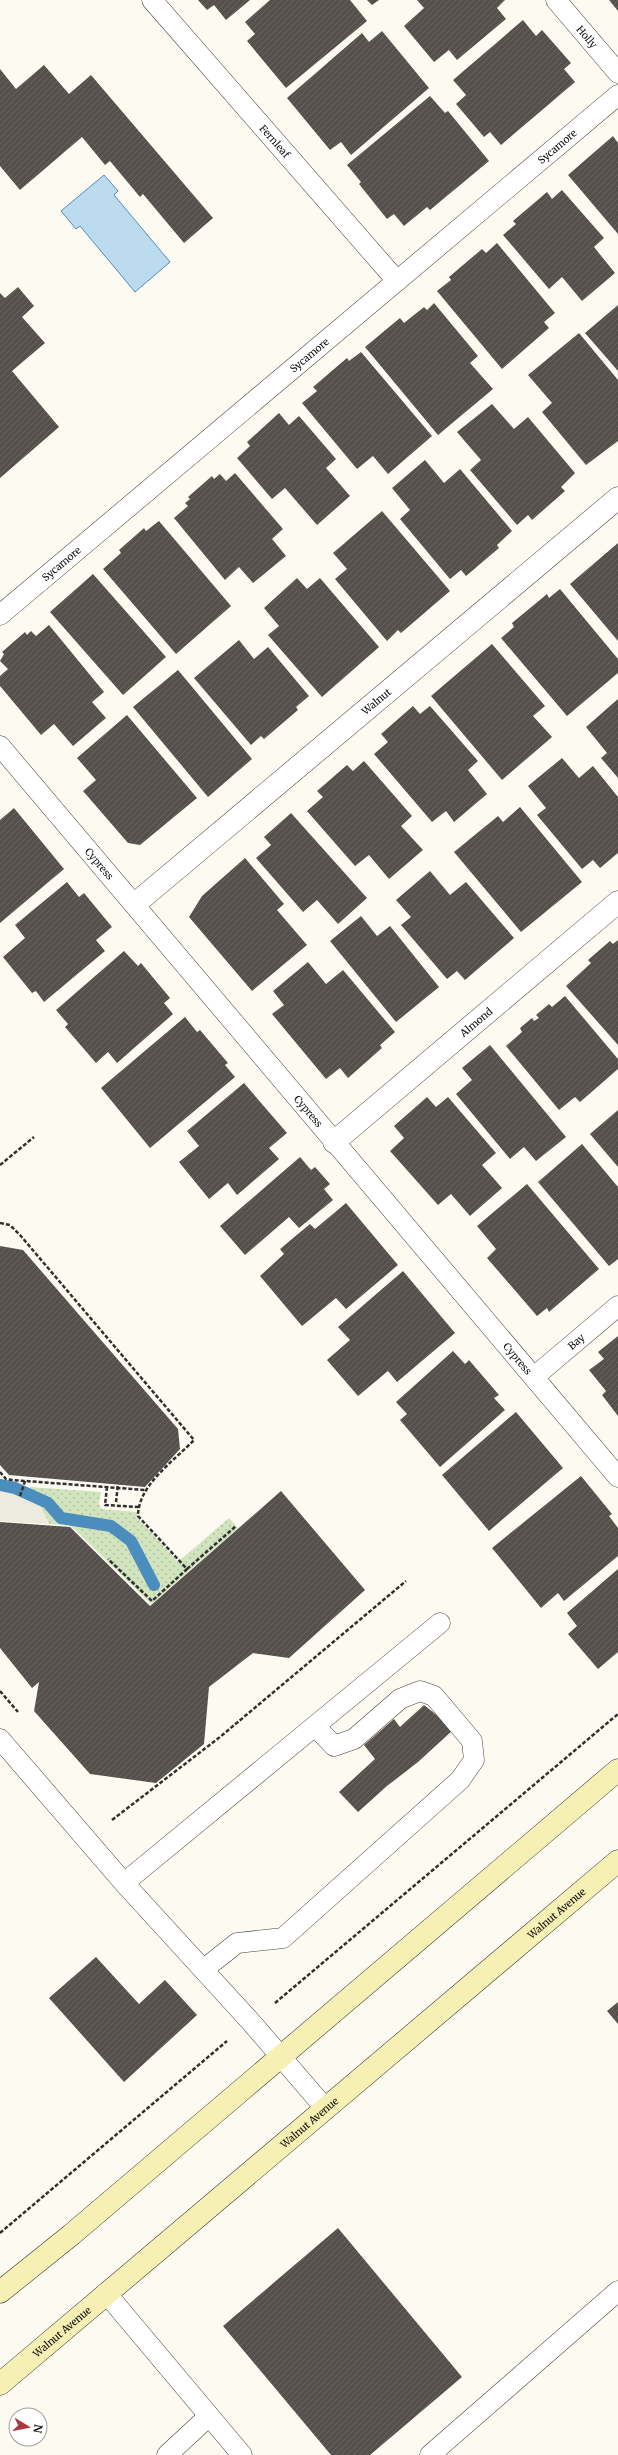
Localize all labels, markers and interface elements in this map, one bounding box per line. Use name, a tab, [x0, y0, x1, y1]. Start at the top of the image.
street label: Holly	[574, 23, 600, 51]
street label: Fernleaf	[257, 122, 294, 161]
street label: Sycamore	[535, 126, 579, 166]
street label: Sycamore	[287, 335, 331, 375]
street label: Sycamore	[39, 543, 83, 584]
street label: Walnut	[358, 685, 394, 718]
street label: Cypress	[82, 845, 117, 882]
street label: Almond	[456, 1004, 495, 1040]
street label: Cypress	[291, 1092, 326, 1130]
street label: Bay	[565, 1331, 587, 1352]
street label: Cypress	[501, 1340, 535, 1377]
street label: Walnut Avenue	[524, 1885, 588, 1942]
street label: Walnut Avenue	[277, 2094, 341, 2151]
street label: Walnut Avenue	[29, 2303, 94, 2361]
north arrow	[8, 2407, 48, 2447]
text: N	[30, 2423, 45, 2435]

